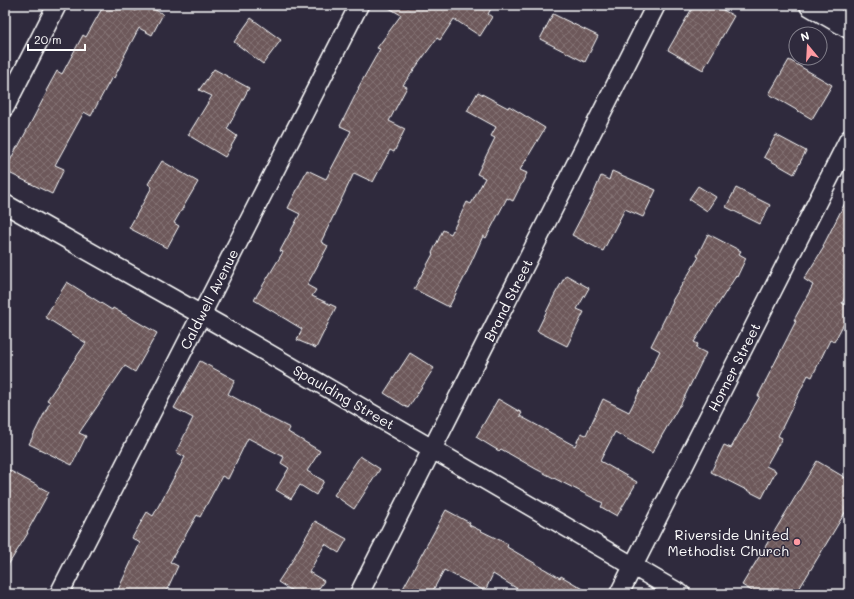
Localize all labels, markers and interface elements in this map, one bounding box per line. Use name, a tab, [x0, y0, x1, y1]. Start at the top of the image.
scale bar	[28, 26, 85, 52]
north arrow	[788, 26, 828, 66]
text: N	[798, 28, 811, 44]
text: 20 m	[34, 31, 62, 47]
street label: Caldwell Avenue	[175, 245, 243, 353]
street label: Brand Street	[479, 256, 537, 344]
street label: Horner Street	[703, 319, 765, 415]
street label: Spaulding Street	[290, 360, 398, 434]
place label: Riverside United Methodist Church	[668, 525, 789, 560]
marker: Riverside United Methodist Church	[792, 537, 802, 547]

